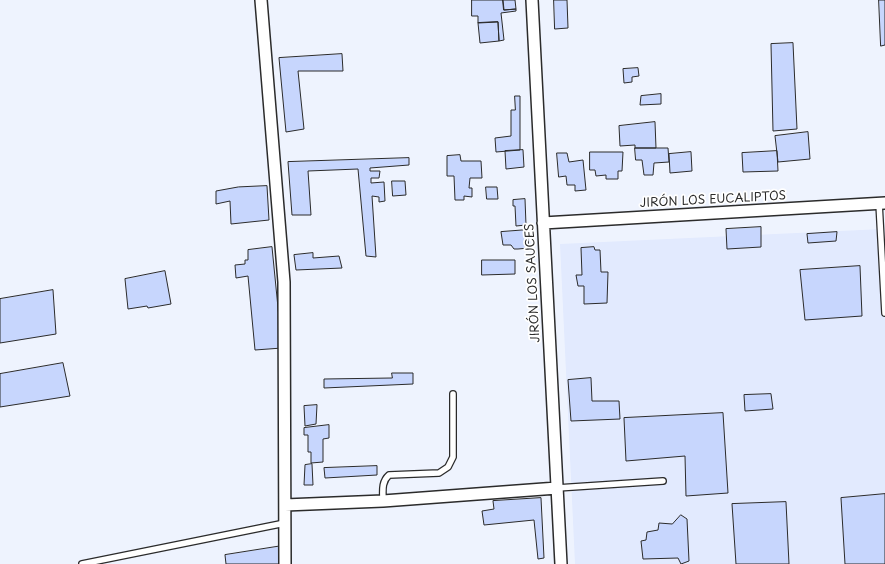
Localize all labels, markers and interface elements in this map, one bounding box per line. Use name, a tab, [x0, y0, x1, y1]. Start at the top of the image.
street label: JIRÓN LOS EUCALIPTOS	[640, 189, 786, 211]
street label: JIRÓN LOS SAUCES	[523, 223, 543, 343]

